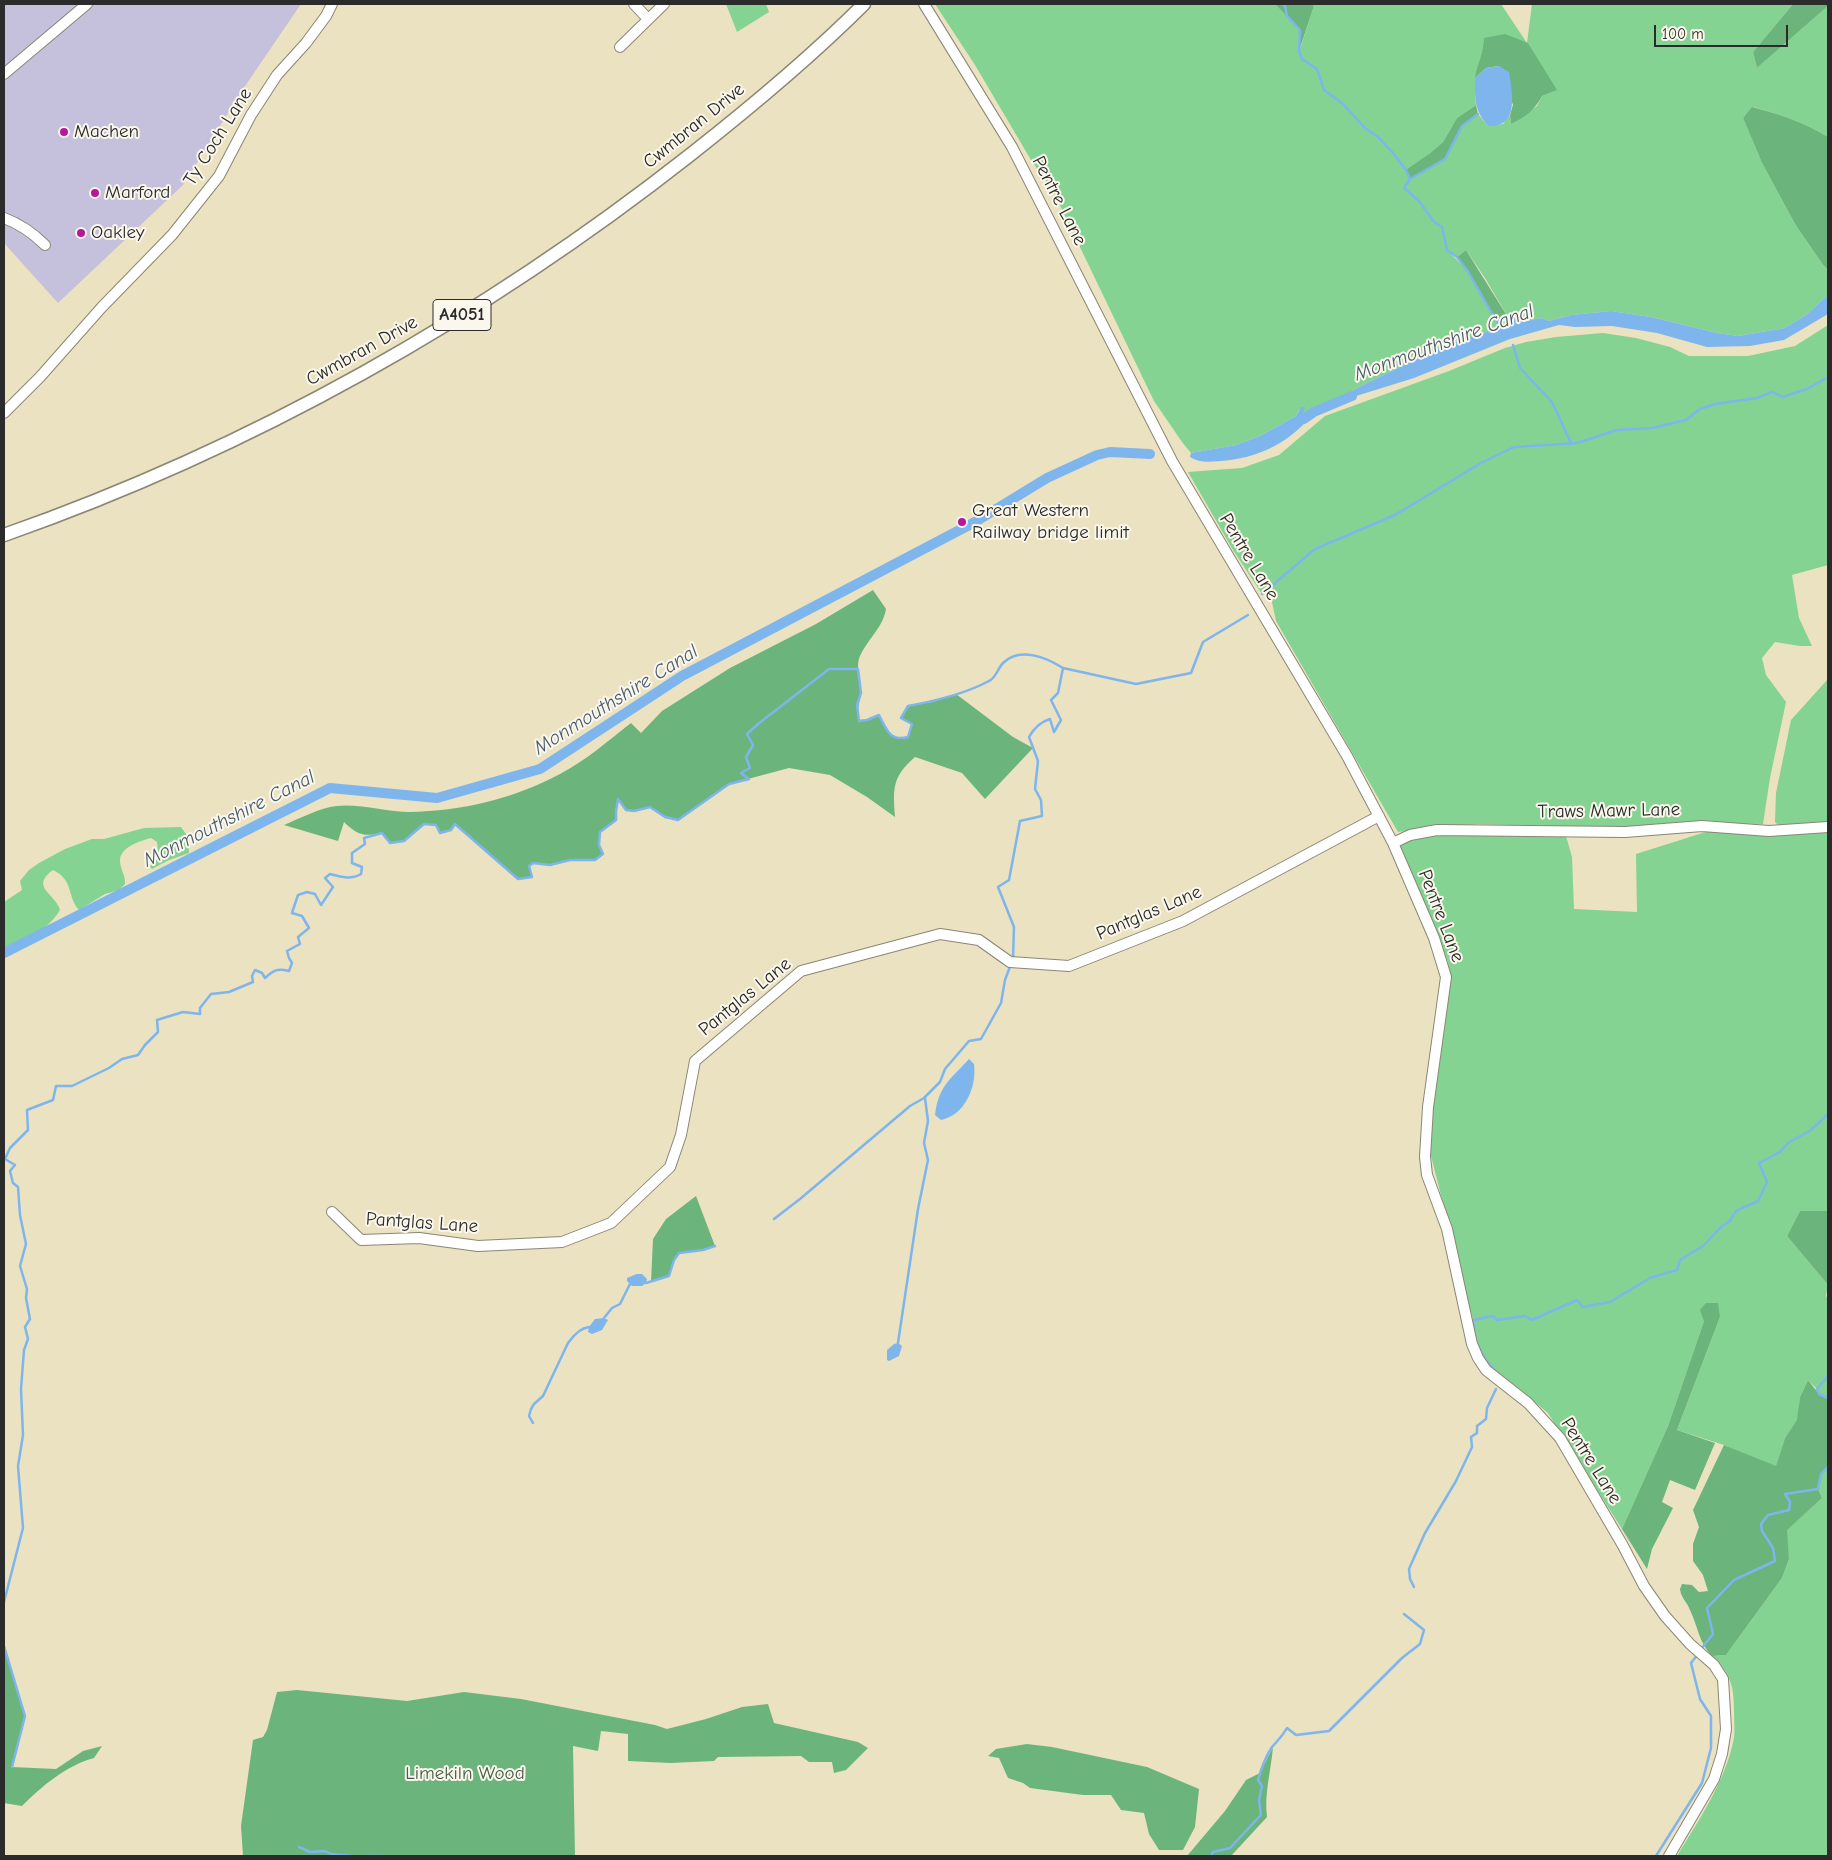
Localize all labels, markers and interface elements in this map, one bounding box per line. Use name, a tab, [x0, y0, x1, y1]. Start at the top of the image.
scale bar	[1657, 15, 1791, 47]
text: 100 m	[1662, 25, 1704, 43]
street label: Cwmbran Drive	[639, 78, 749, 174]
street label: Ty Coch Lane	[179, 84, 257, 190]
place label: Machen	[74, 121, 139, 143]
marker: Machen	[58, 126, 70, 138]
street label: Pentre Lane	[1027, 152, 1091, 250]
place label: Marford	[105, 182, 170, 204]
marker: Marford	[89, 187, 101, 199]
place label: Oakley	[91, 222, 144, 244]
marker: Oakley	[75, 227, 87, 239]
water label: Monmouthshire Canal	[1351, 299, 1537, 387]
road number: A4051	[433, 300, 491, 330]
street label: Cwmbran Drive	[302, 311, 422, 391]
place label: Great Western Railway bridge limit	[972, 500, 1129, 544]
street label: Pentre Lane	[1214, 509, 1284, 605]
marker: Great Western Railway bridge limit	[956, 516, 968, 528]
water label: Monmouthshire Canal	[529, 640, 703, 760]
water label: Monmouthshire Canal	[139, 765, 319, 873]
street label: Traws Mawr Lane	[1538, 798, 1680, 824]
street label: Pentre Lane	[1413, 866, 1469, 966]
street label: Pantglas Lane	[1093, 881, 1205, 945]
street label: Pantglas Lane	[694, 953, 796, 1041]
street label: Pantglas Lane	[365, 1208, 479, 1238]
street label: Pentre Lane	[1556, 1414, 1626, 1508]
park label: Limekiln Wood	[405, 1763, 525, 1785]

